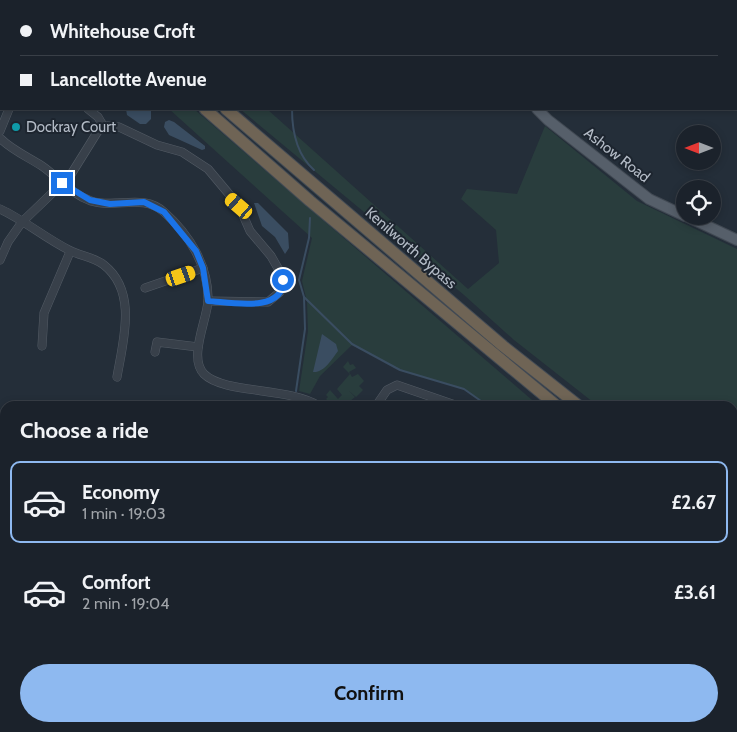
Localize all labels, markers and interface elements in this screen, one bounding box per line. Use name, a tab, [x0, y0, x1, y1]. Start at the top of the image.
text: Whitehouse Croft	[50, 20, 195, 43]
text: Lancellotte Avenue	[50, 68, 207, 91]
place label: Dockray Court	[26, 118, 116, 136]
marker: Dockray Court	[10, 121, 22, 133]
street label: Ashow Road	[581, 124, 653, 186]
north arrow	[676, 125, 721, 170]
map controls	[676, 125, 721, 225]
route end	[51, 172, 73, 194]
button: locate	[676, 180, 721, 225]
car	[222, 190, 255, 222]
street label: Kenilworth Bypass	[362, 203, 460, 293]
car	[164, 264, 197, 288]
route start	[272, 269, 294, 291]
text: Choose a ride	[20, 417, 149, 444]
icon: car	[22, 480, 67, 525]
text: Economy	[82, 481, 160, 504]
text: £2.67	[671, 491, 716, 514]
text: 1 min · 19:03	[82, 504, 166, 523]
icon: car	[22, 570, 67, 615]
text: Comfort	[82, 571, 151, 594]
text: £3.61	[674, 581, 716, 604]
text: 2 min · 19:04	[82, 594, 169, 613]
button: Confirm	[20, 664, 718, 722]

